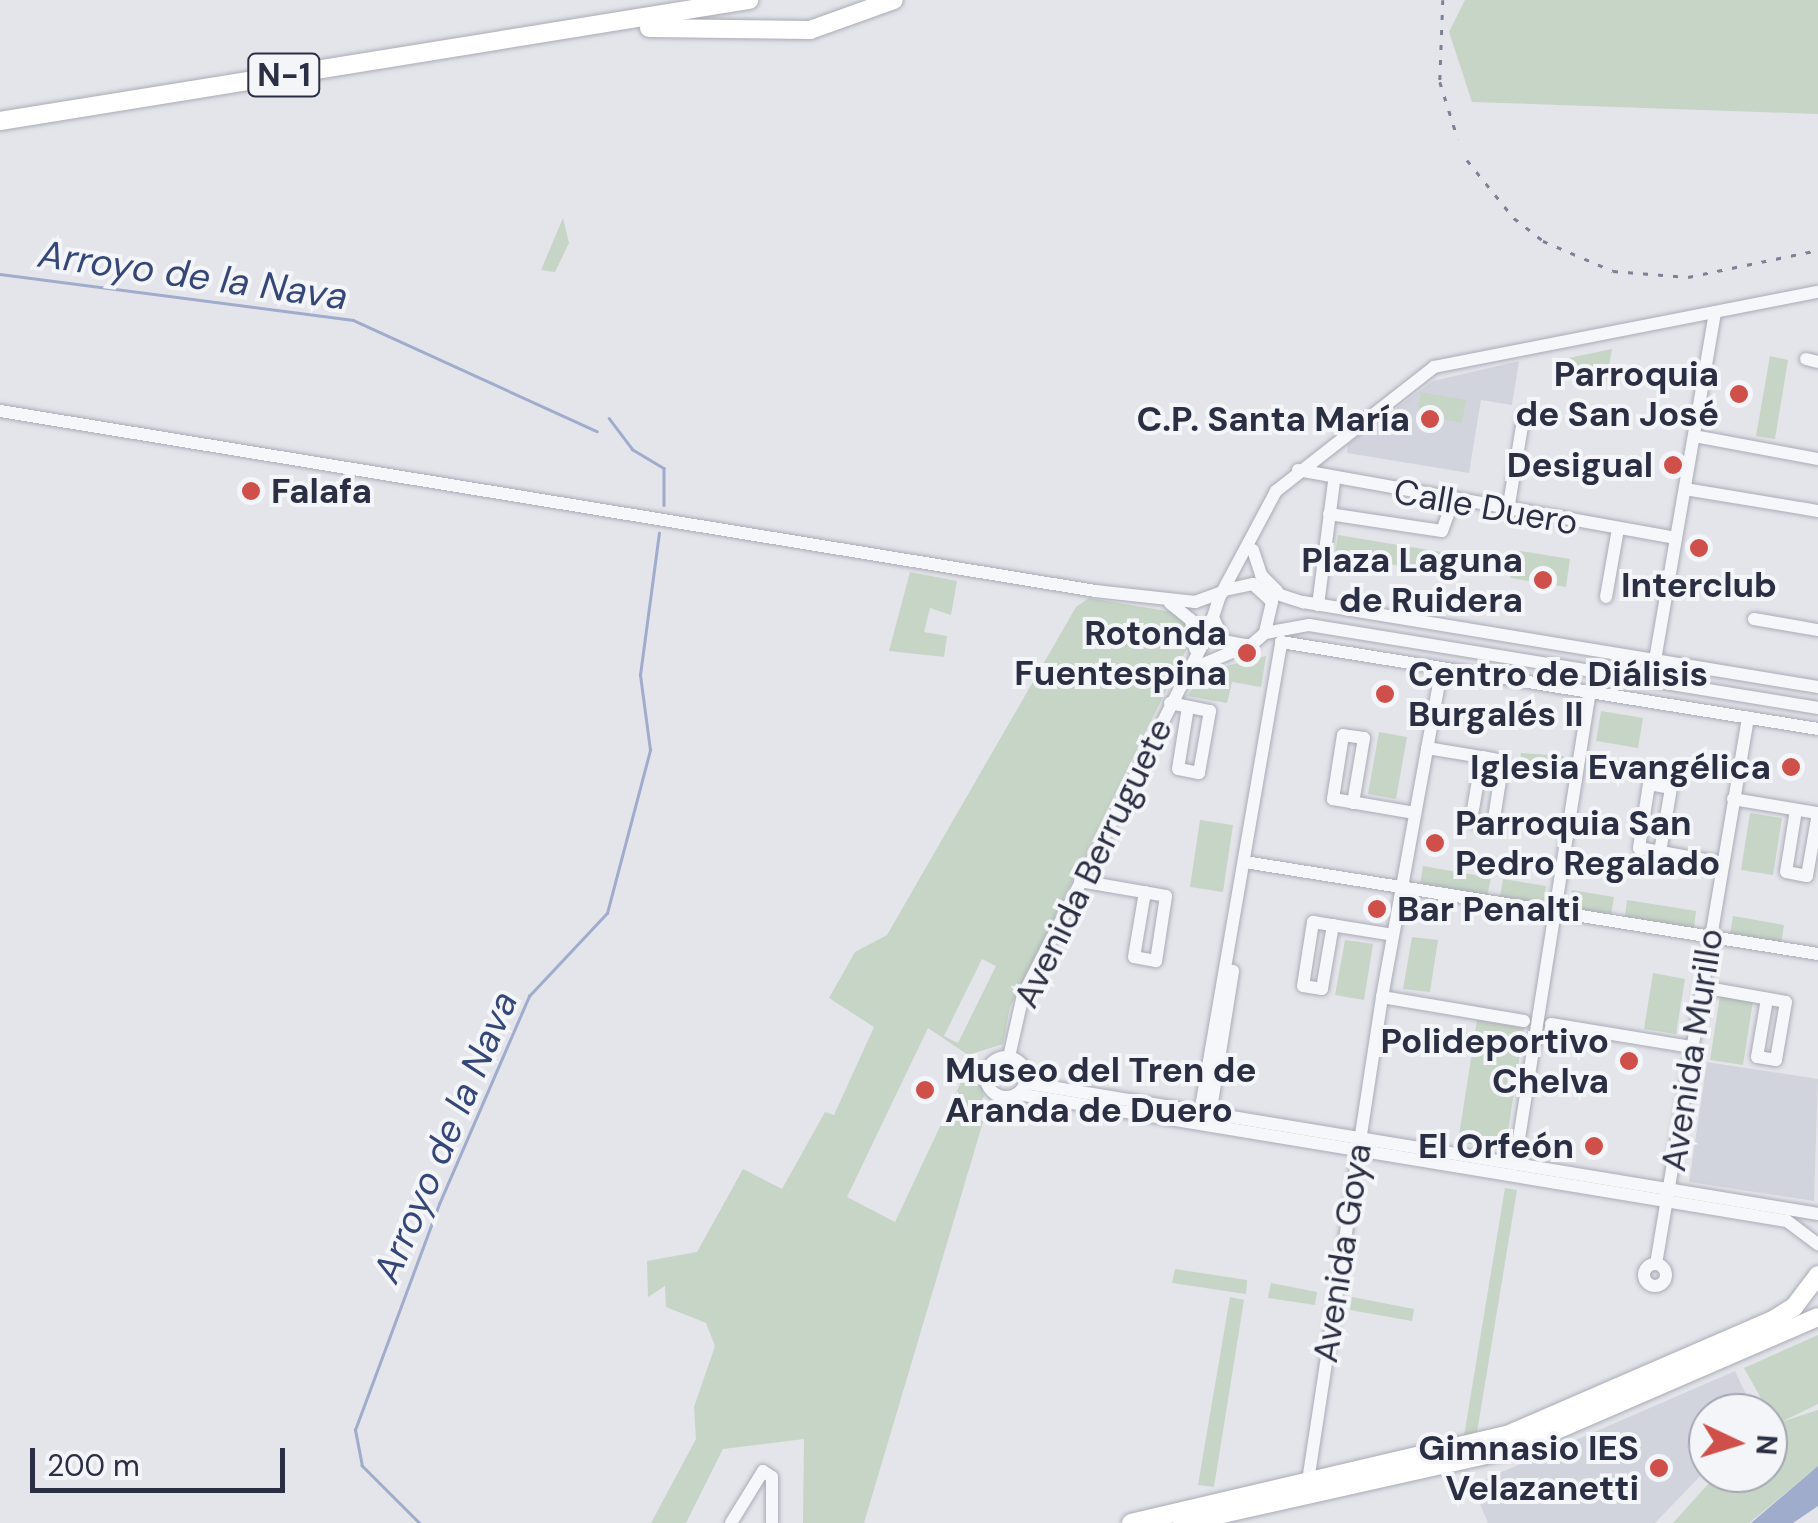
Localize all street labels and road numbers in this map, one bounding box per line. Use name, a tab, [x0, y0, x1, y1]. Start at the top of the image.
road number: N-1	[246, 48, 322, 102]
street label: Calle Duero	[1391, 470, 1581, 544]
street label: Avenida Berruguete	[1005, 712, 1181, 1014]
street label: Avenida Murillo	[1652, 926, 1732, 1174]
street label: Avenida Goya	[1304, 1141, 1380, 1365]

